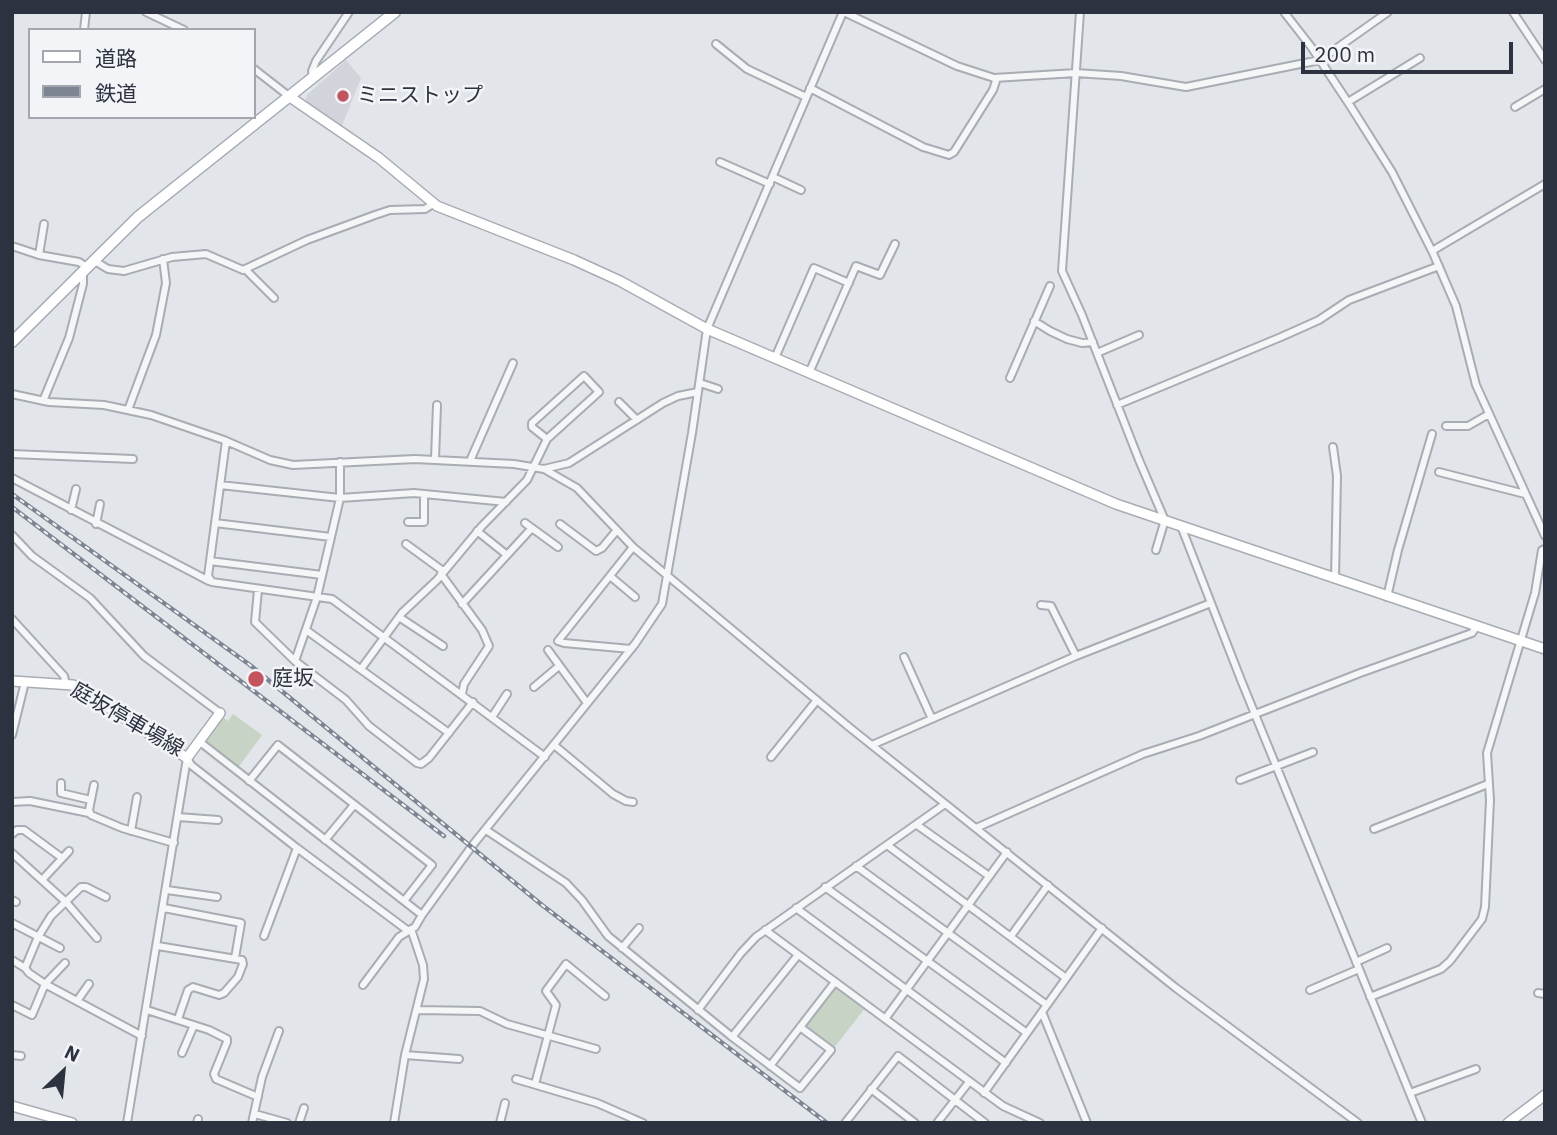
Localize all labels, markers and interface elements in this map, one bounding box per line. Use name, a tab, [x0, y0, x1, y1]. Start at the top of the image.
legend	[28, 28, 256, 119]
scale bar	[1305, 28, 1517, 72]
text: 200 m	[1314, 40, 1375, 68]
text: 道路	[95, 44, 137, 72]
text: 鉄道	[95, 79, 137, 107]
place label: ミニストップ	[357, 83, 483, 109]
marker: ミニストップ	[335, 88, 351, 104]
place label: 庭坂	[272, 666, 314, 692]
marker: 庭坂	[246, 669, 266, 689]
street label: 庭坂停車場線	[66, 678, 188, 762]
north arrow	[28, 1037, 98, 1107]
text: N	[61, 1039, 84, 1067]

